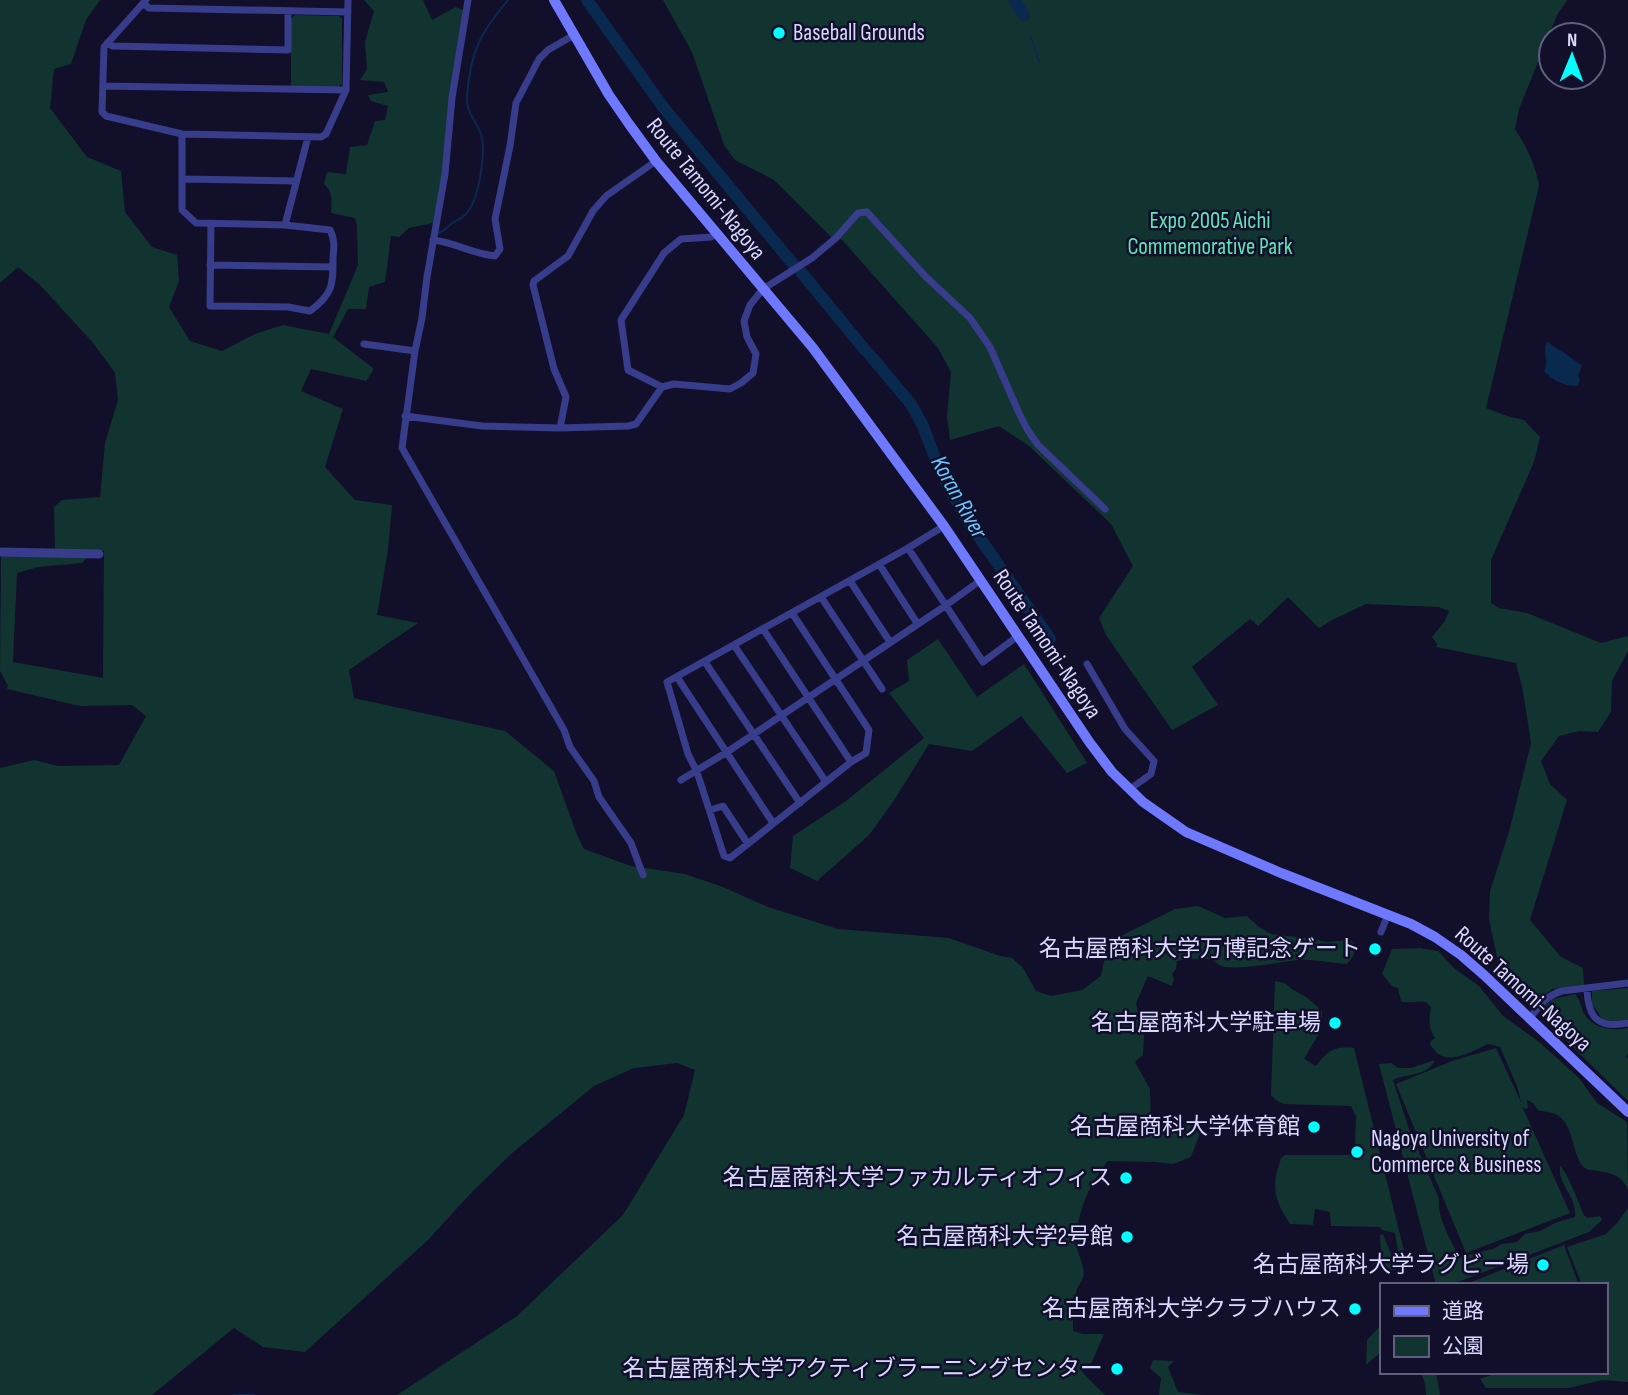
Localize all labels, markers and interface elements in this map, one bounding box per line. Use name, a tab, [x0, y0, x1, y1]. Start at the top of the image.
place label: Baseball Grounds	[793, 19, 925, 47]
north arrow	[1537, 21, 1607, 91]
marker: Baseball Grounds	[771, 25, 787, 41]
text: N	[1567, 29, 1578, 52]
street label: Route Tamomi-Nagoya	[640, 113, 772, 265]
park label: Expo 2005 Aichi Commemorative Park	[1127, 207, 1293, 261]
water label: Koran River	[924, 451, 994, 545]
street label: Route Tamomi-Nagoya	[987, 564, 1107, 724]
street label: Route Tamomi-Nagoya	[1449, 920, 1597, 1058]
place label: 名古屋商科大学万博記念ゲート	[1039, 935, 1361, 963]
marker: 名古屋商科大学万博記念ゲート	[1367, 941, 1383, 957]
place label: 名古屋商科大学駐車場	[1091, 1009, 1321, 1037]
marker: 名古屋商科大学駐車場	[1327, 1015, 1343, 1031]
place label: 名古屋商科大学体育館	[1070, 1113, 1300, 1141]
marker: 名古屋商科大学体育館	[1306, 1119, 1322, 1135]
place label: Nagoya University of Commerce & Business	[1371, 1125, 1542, 1179]
marker: Nagoya University of Commerce & Business	[1349, 1144, 1365, 1160]
place label: 名古屋商科大学ファカルティオフィス	[723, 1164, 1112, 1192]
marker: 名古屋商科大学ファカルティオフィス	[1118, 1170, 1134, 1186]
place label: 名古屋商科大学2号館	[897, 1223, 1113, 1251]
marker: 名古屋商科大学2号館	[1119, 1229, 1135, 1245]
place label: 名古屋商科大学ラグビー場	[1253, 1251, 1529, 1279]
marker: 名古屋商科大学ラグビー場	[1535, 1257, 1551, 1273]
legend	[1380, 1283, 1607, 1374]
place label: 名古屋商科大学クラブハウス	[1042, 1295, 1341, 1323]
text: 道路	[1442, 1299, 1484, 1324]
marker: 名古屋商科大学クラブハウス	[1347, 1301, 1363, 1317]
text: 公園	[1442, 1334, 1484, 1359]
place label: 名古屋商科大学アクティブラーニングセンター	[623, 1355, 1103, 1383]
marker: 名古屋商科大学アクティブラーニングセンター	[1109, 1361, 1125, 1377]

